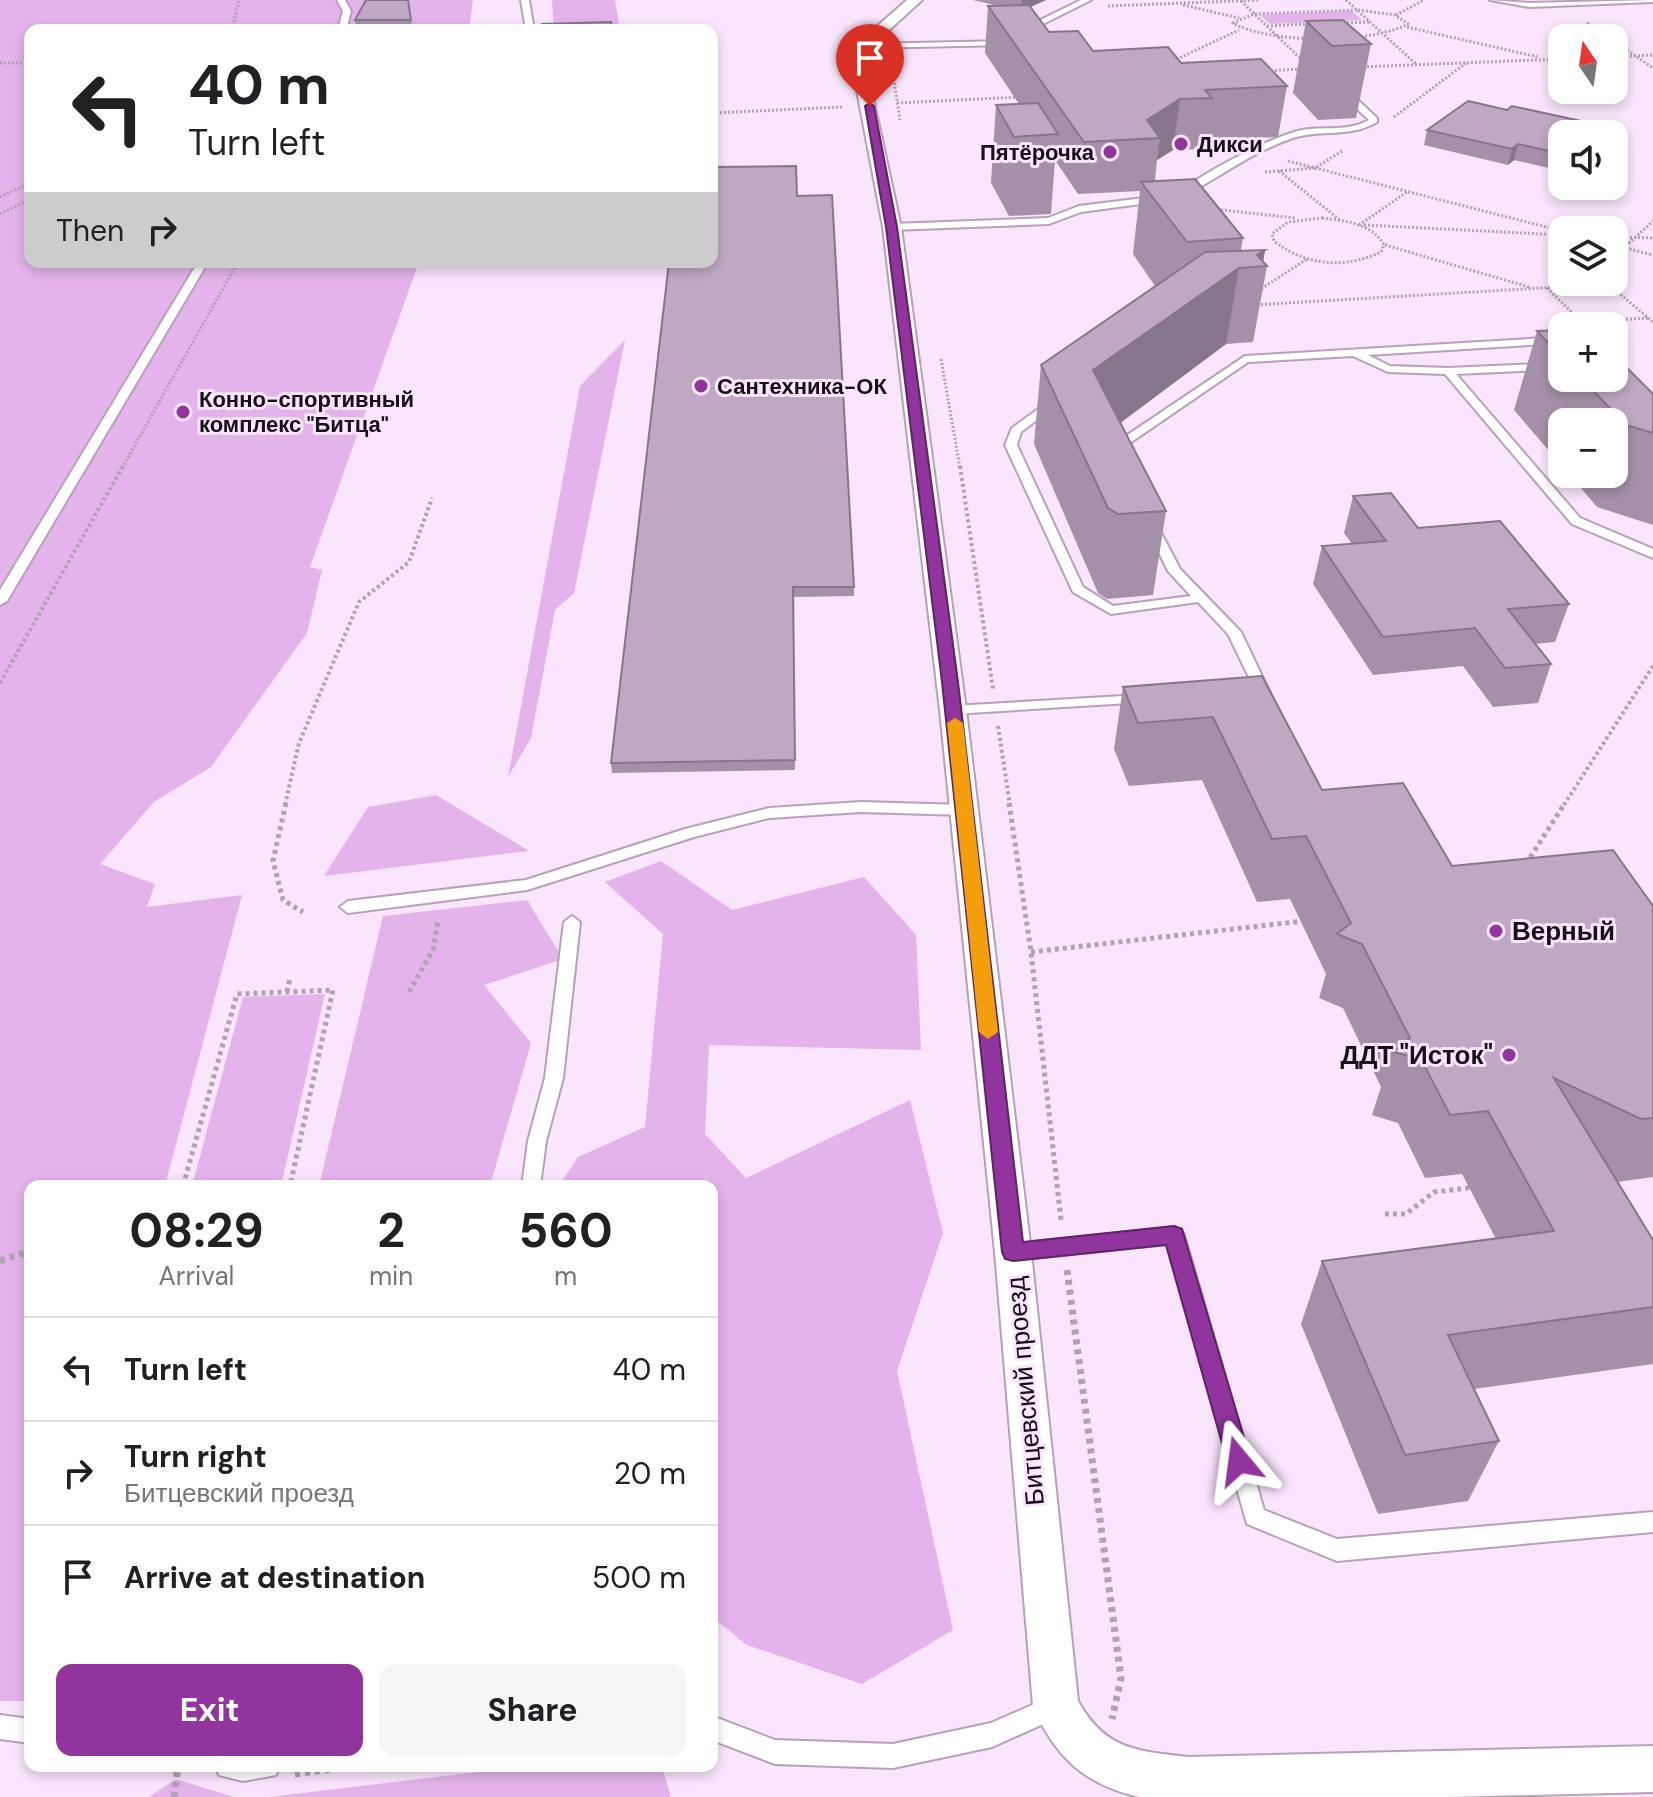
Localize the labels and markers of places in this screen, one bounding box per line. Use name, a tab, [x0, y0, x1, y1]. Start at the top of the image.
pin	[836, 24, 904, 106]
place label: Дикси	[1197, 130, 1263, 159]
marker: Дикси	[1172, 135, 1190, 153]
place label: Пятёрочка	[980, 138, 1095, 167]
marker: Пятёрочка	[1101, 143, 1119, 161]
place label: Сантехника-ОК	[717, 372, 887, 401]
marker: Сантехника-ОК	[692, 377, 710, 395]
place label: Конно-спортивный комплекс "Битца"	[199, 385, 414, 439]
marker: Конно-спортивный комплекс "Битца"	[174, 403, 192, 421]
place label: Верный	[1512, 914, 1615, 948]
marker: Верный	[1487, 922, 1505, 940]
place label: ДДТ "Исток"	[1340, 1038, 1493, 1072]
marker: ДДТ "Исток"	[1500, 1046, 1518, 1064]

